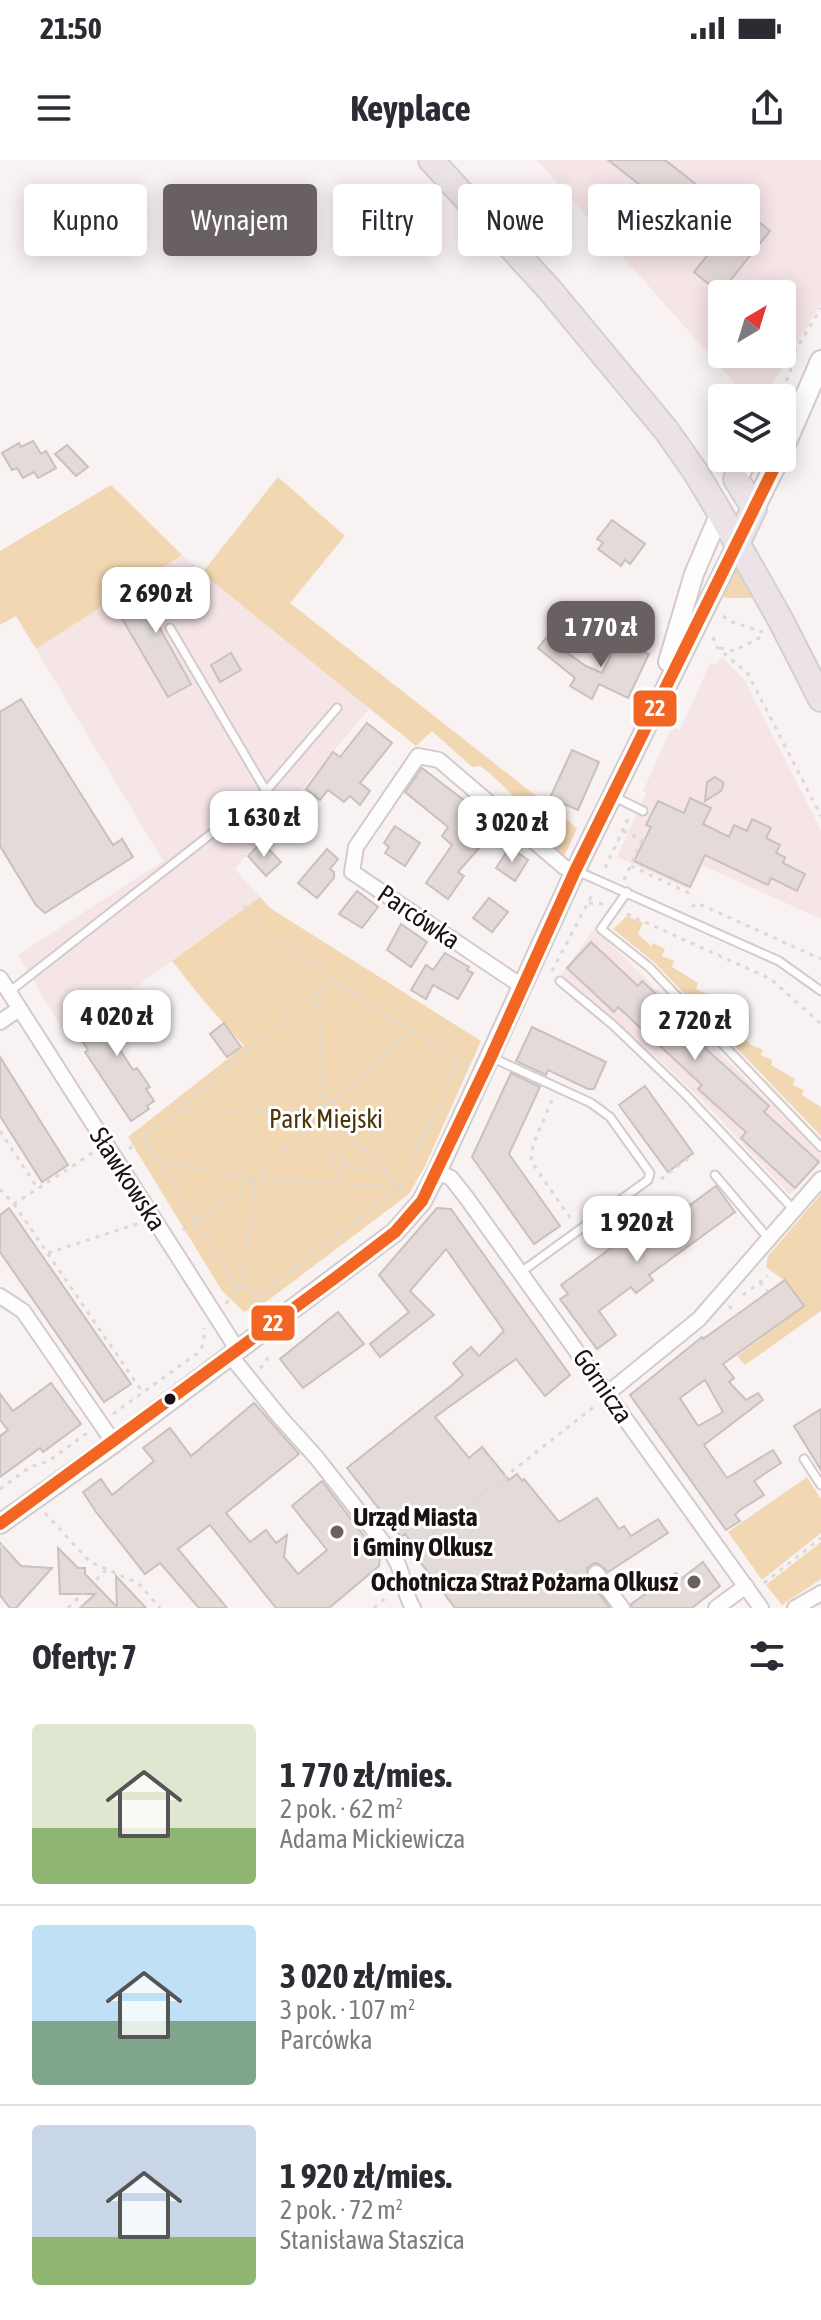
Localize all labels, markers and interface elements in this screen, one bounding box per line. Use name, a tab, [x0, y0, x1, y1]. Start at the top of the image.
text: 21:50	[40, 11, 102, 45]
icon: menu	[32, 86, 76, 130]
icon: share	[745, 86, 789, 130]
text: Keyplace	[350, 87, 471, 129]
chip: Kupno	[24, 184, 147, 256]
chip: Wynajem	[163, 184, 317, 256]
chip: Filtry	[333, 184, 442, 256]
chip: Nowe	[458, 184, 572, 256]
chip: Mieszkanie	[588, 184, 760, 256]
north arrow	[708, 280, 796, 368]
map controls	[708, 280, 796, 472]
button: layers	[708, 384, 796, 472]
pin: 2 690 zł	[73, 567, 239, 635]
text: 2 690 zł	[120, 578, 192, 608]
pin: 1 770 zł	[518, 601, 684, 669]
text: 1 770 zł	[565, 612, 637, 642]
line badge: 22	[632, 689, 678, 728]
text: 22	[645, 695, 665, 721]
pin: 1 630 zł	[181, 791, 347, 859]
pin: 3 020 zł	[429, 796, 595, 864]
text: 1 630 zł	[228, 802, 300, 832]
text: 3 020 zł	[476, 807, 548, 837]
street label: Parcówka	[372, 879, 466, 955]
pin: 4 020 zł	[34, 990, 200, 1058]
pin: 2 720 zł	[612, 994, 778, 1062]
text: 4 020 zł	[81, 1001, 153, 1031]
text: 2 720 zł	[659, 1005, 731, 1035]
park label: Park Miejski	[269, 1104, 383, 1134]
street label: Sławkowska	[84, 1122, 172, 1236]
pin: 1 920 zł	[554, 1196, 720, 1264]
text: 1 920 zł	[601, 1207, 673, 1237]
line badge: 22	[250, 1304, 296, 1342]
text: 22	[263, 1310, 283, 1336]
street label: Górnicza	[567, 1343, 639, 1429]
unlabelled marker	[162, 1391, 178, 1407]
place label: Urząd Miasta i Gminy Olkusz	[353, 1502, 493, 1562]
marker: Urząd Miasta i Gminy Olkusz	[328, 1523, 346, 1541]
place label: Ochotnicza Straż Pożarna Olkusz	[371, 1567, 679, 1597]
marker: Ochotnicza Straż Pożarna Olkusz	[685, 1573, 703, 1591]
icon: filters	[745, 1634, 789, 1678]
text: Oferty: 7	[32, 1637, 137, 1676]
text: 1 770 zł/mies.	[280, 1755, 452, 1794]
icon: home	[96, 1756, 192, 1852]
text: 2 pok. · 62 m²	[280, 1794, 403, 1824]
text: Adama Mickiewicza	[280, 1824, 465, 1854]
text: 3 020 zł/mies.	[280, 1956, 452, 1995]
icon: home	[96, 1957, 192, 2053]
text: 3 pok. · 107 m²	[280, 1995, 415, 2025]
text: Parcówka	[280, 2025, 373, 2055]
text: 1 920 zł/mies.	[280, 2156, 452, 2195]
icon: home	[96, 2157, 192, 2253]
text: 2 pok. · 72 m²	[280, 2195, 403, 2225]
text: Stanisława Staszica	[280, 2225, 465, 2255]

